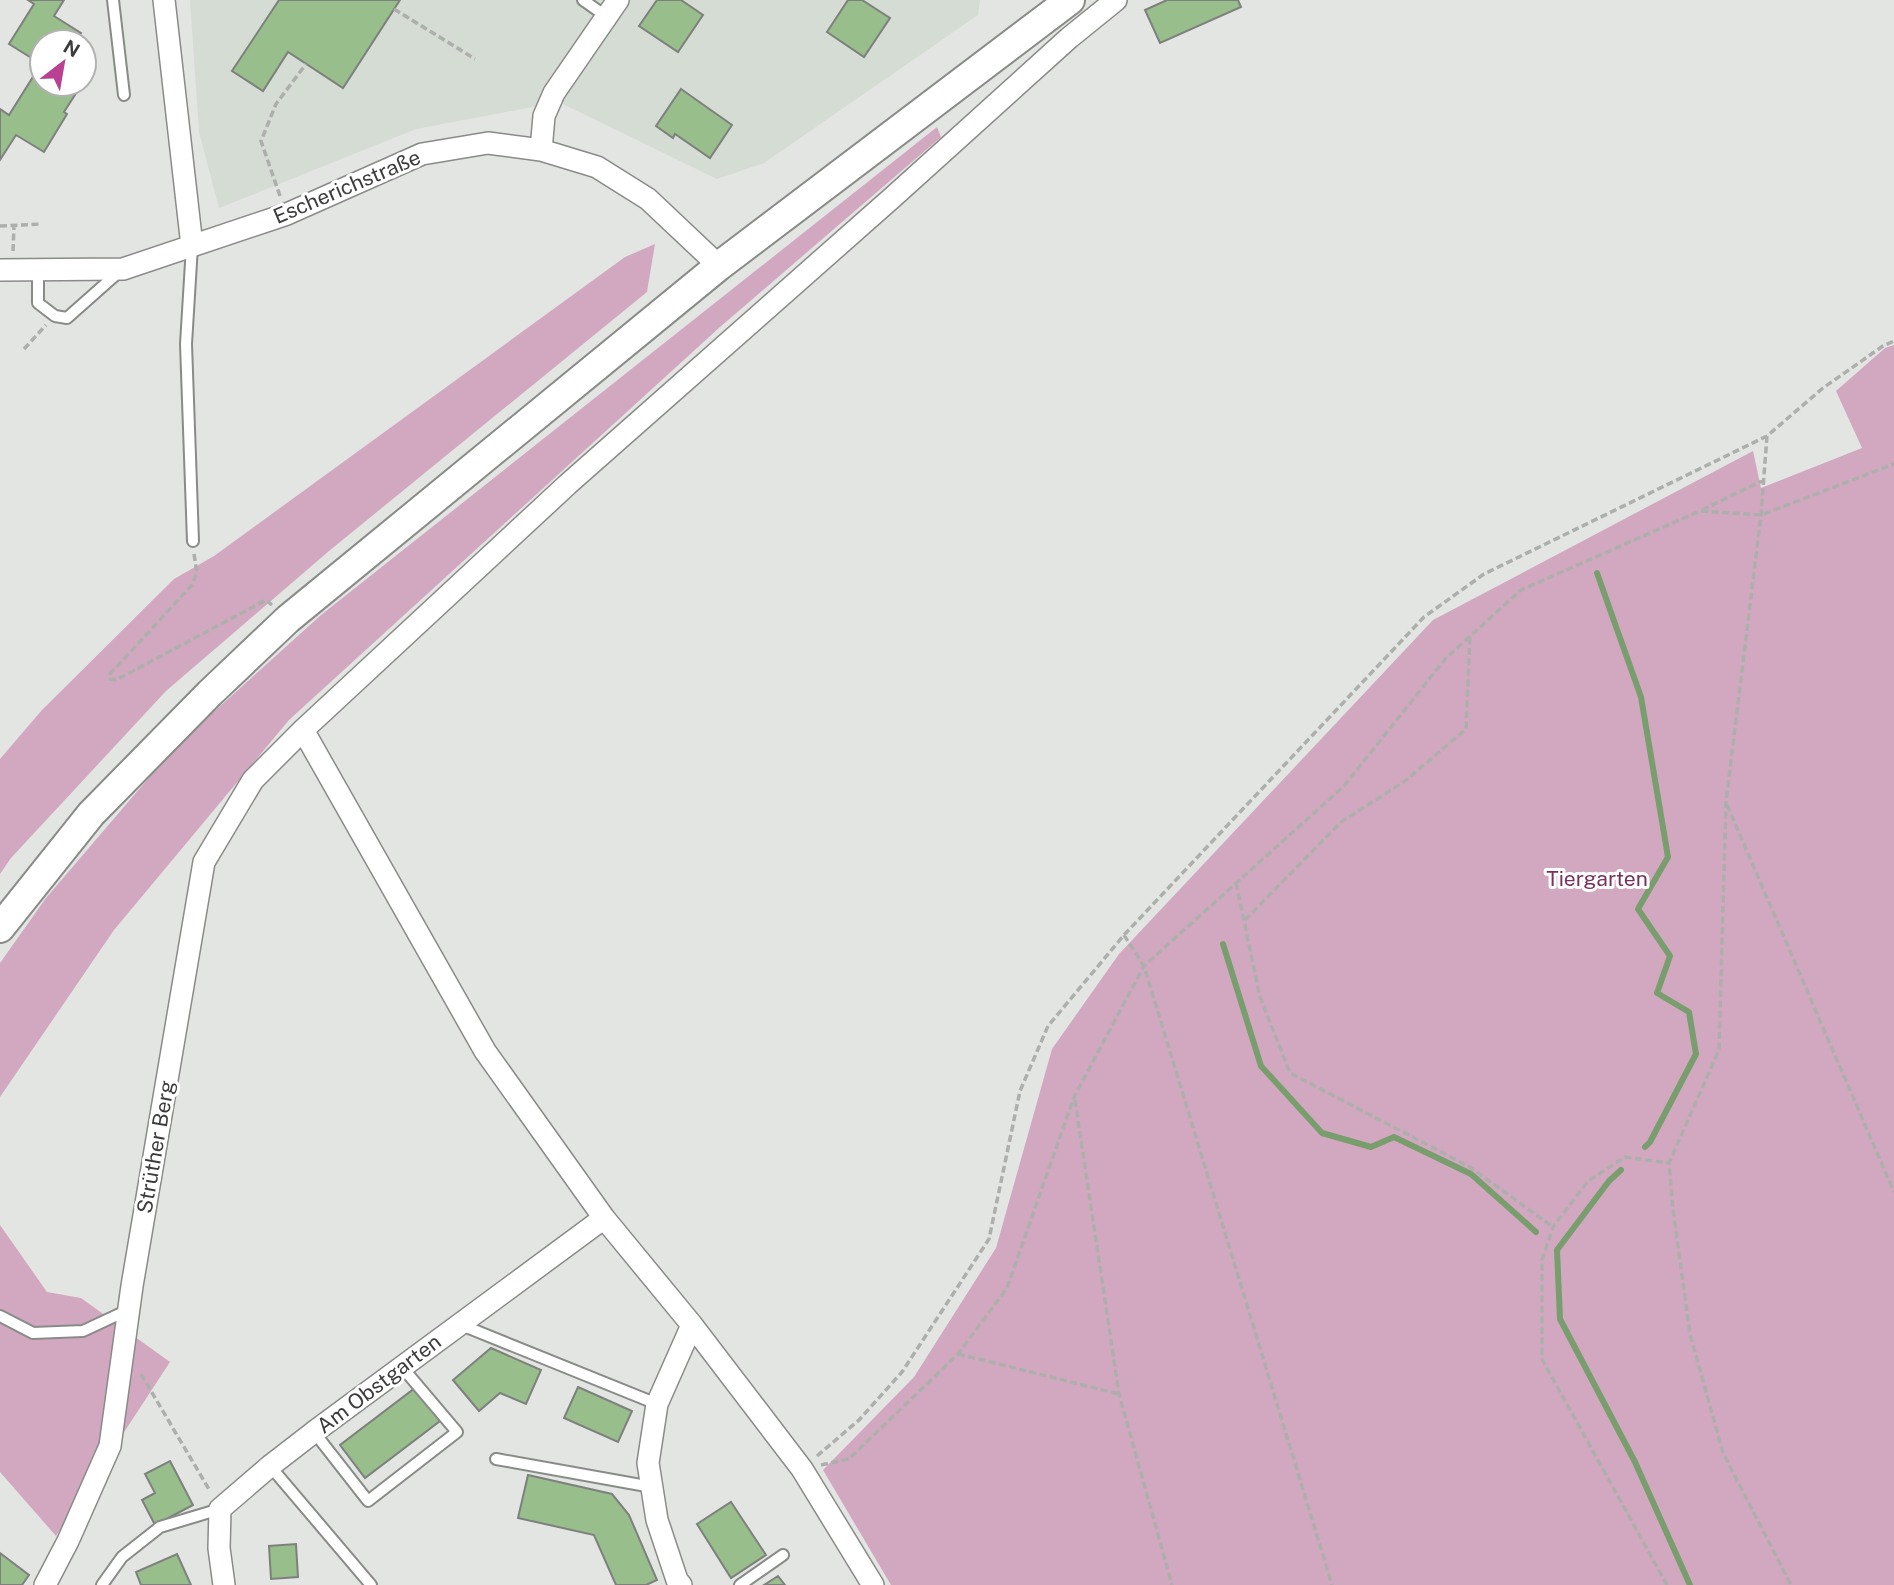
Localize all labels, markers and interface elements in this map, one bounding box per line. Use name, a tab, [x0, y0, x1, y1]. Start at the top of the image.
north arrow	[28, 28, 98, 98]
text: N	[60, 35, 84, 62]
street label: Escherichstraße	[269, 144, 424, 229]
park label: Tiergarten	[1546, 866, 1648, 891]
street label: Strüther Berg	[132, 1078, 180, 1215]
street label: Am Obstgarten	[312, 1329, 446, 1438]

